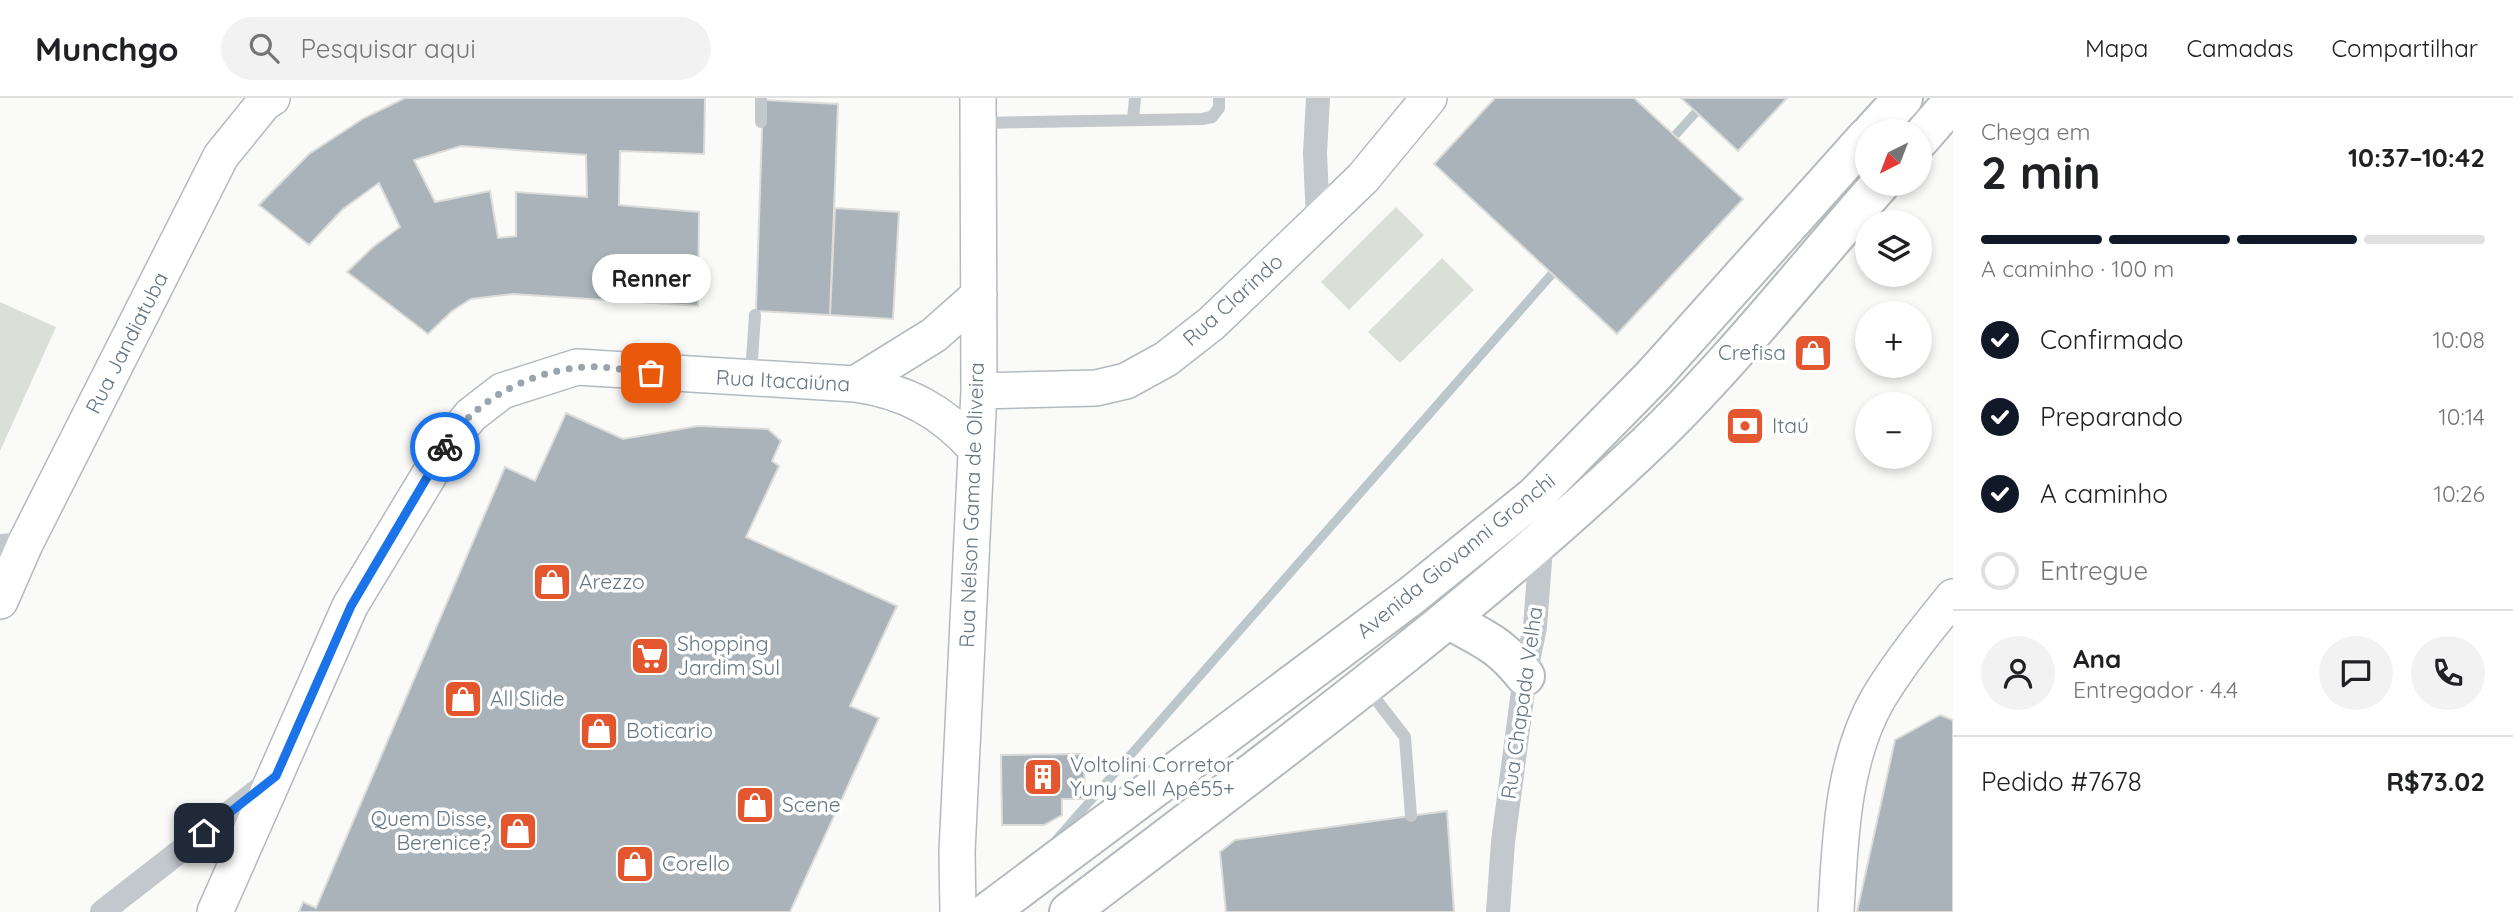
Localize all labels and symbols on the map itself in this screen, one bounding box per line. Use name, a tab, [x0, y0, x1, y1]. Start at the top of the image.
north arrow	[1855, 119, 1932, 196]
street label: Rua Clarindo	[1177, 248, 1288, 351]
callout: Renner	[592, 254, 710, 303]
street label: Rua Jandiatuba	[79, 267, 173, 418]
shop icon: Crefisa	[1792, 332, 1834, 374]
place label: Crefisa	[1718, 339, 1786, 365]
pin	[621, 343, 681, 403]
street label: Rua Nélson Gama de Oliveira	[953, 362, 989, 648]
street label: Rua Itacaiúna	[715, 364, 851, 396]
bank icon: Itaú	[1724, 405, 1766, 447]
courier	[410, 412, 480, 482]
place label: Itaú	[1772, 412, 1809, 438]
street label: Avenida Giovanni Gronchi	[1351, 467, 1560, 643]
shop icon: Arezzo	[531, 561, 573, 603]
place label: Arezzo	[579, 568, 645, 594]
street label: Rua Chapada Velha	[1495, 605, 1547, 801]
place label: Shopping Jardim Sul	[677, 630, 780, 680]
supermarket icon: Shopping Jardim Sul	[629, 635, 671, 677]
shop icon: All Slide	[442, 678, 484, 720]
place label: All Slide	[490, 685, 565, 711]
shop icon: Boticario	[578, 710, 620, 752]
place label: Boticario	[626, 717, 713, 743]
place label: Voltolini Corretor Yuny Sell Apê55+	[1070, 751, 1235, 801]
building icon: Voltolini Corretor Yuny Sell Apê55+	[1022, 756, 1064, 798]
shop icon: Scene	[734, 784, 776, 826]
place label: Scene	[782, 791, 841, 817]
pin	[174, 803, 234, 863]
place label: Quem Disse, Berenice?	[371, 805, 491, 855]
shop icon: Quem Disse, Berenice?	[497, 810, 539, 852]
shop icon: Corello	[614, 843, 656, 885]
place label: Corello	[662, 850, 730, 876]

